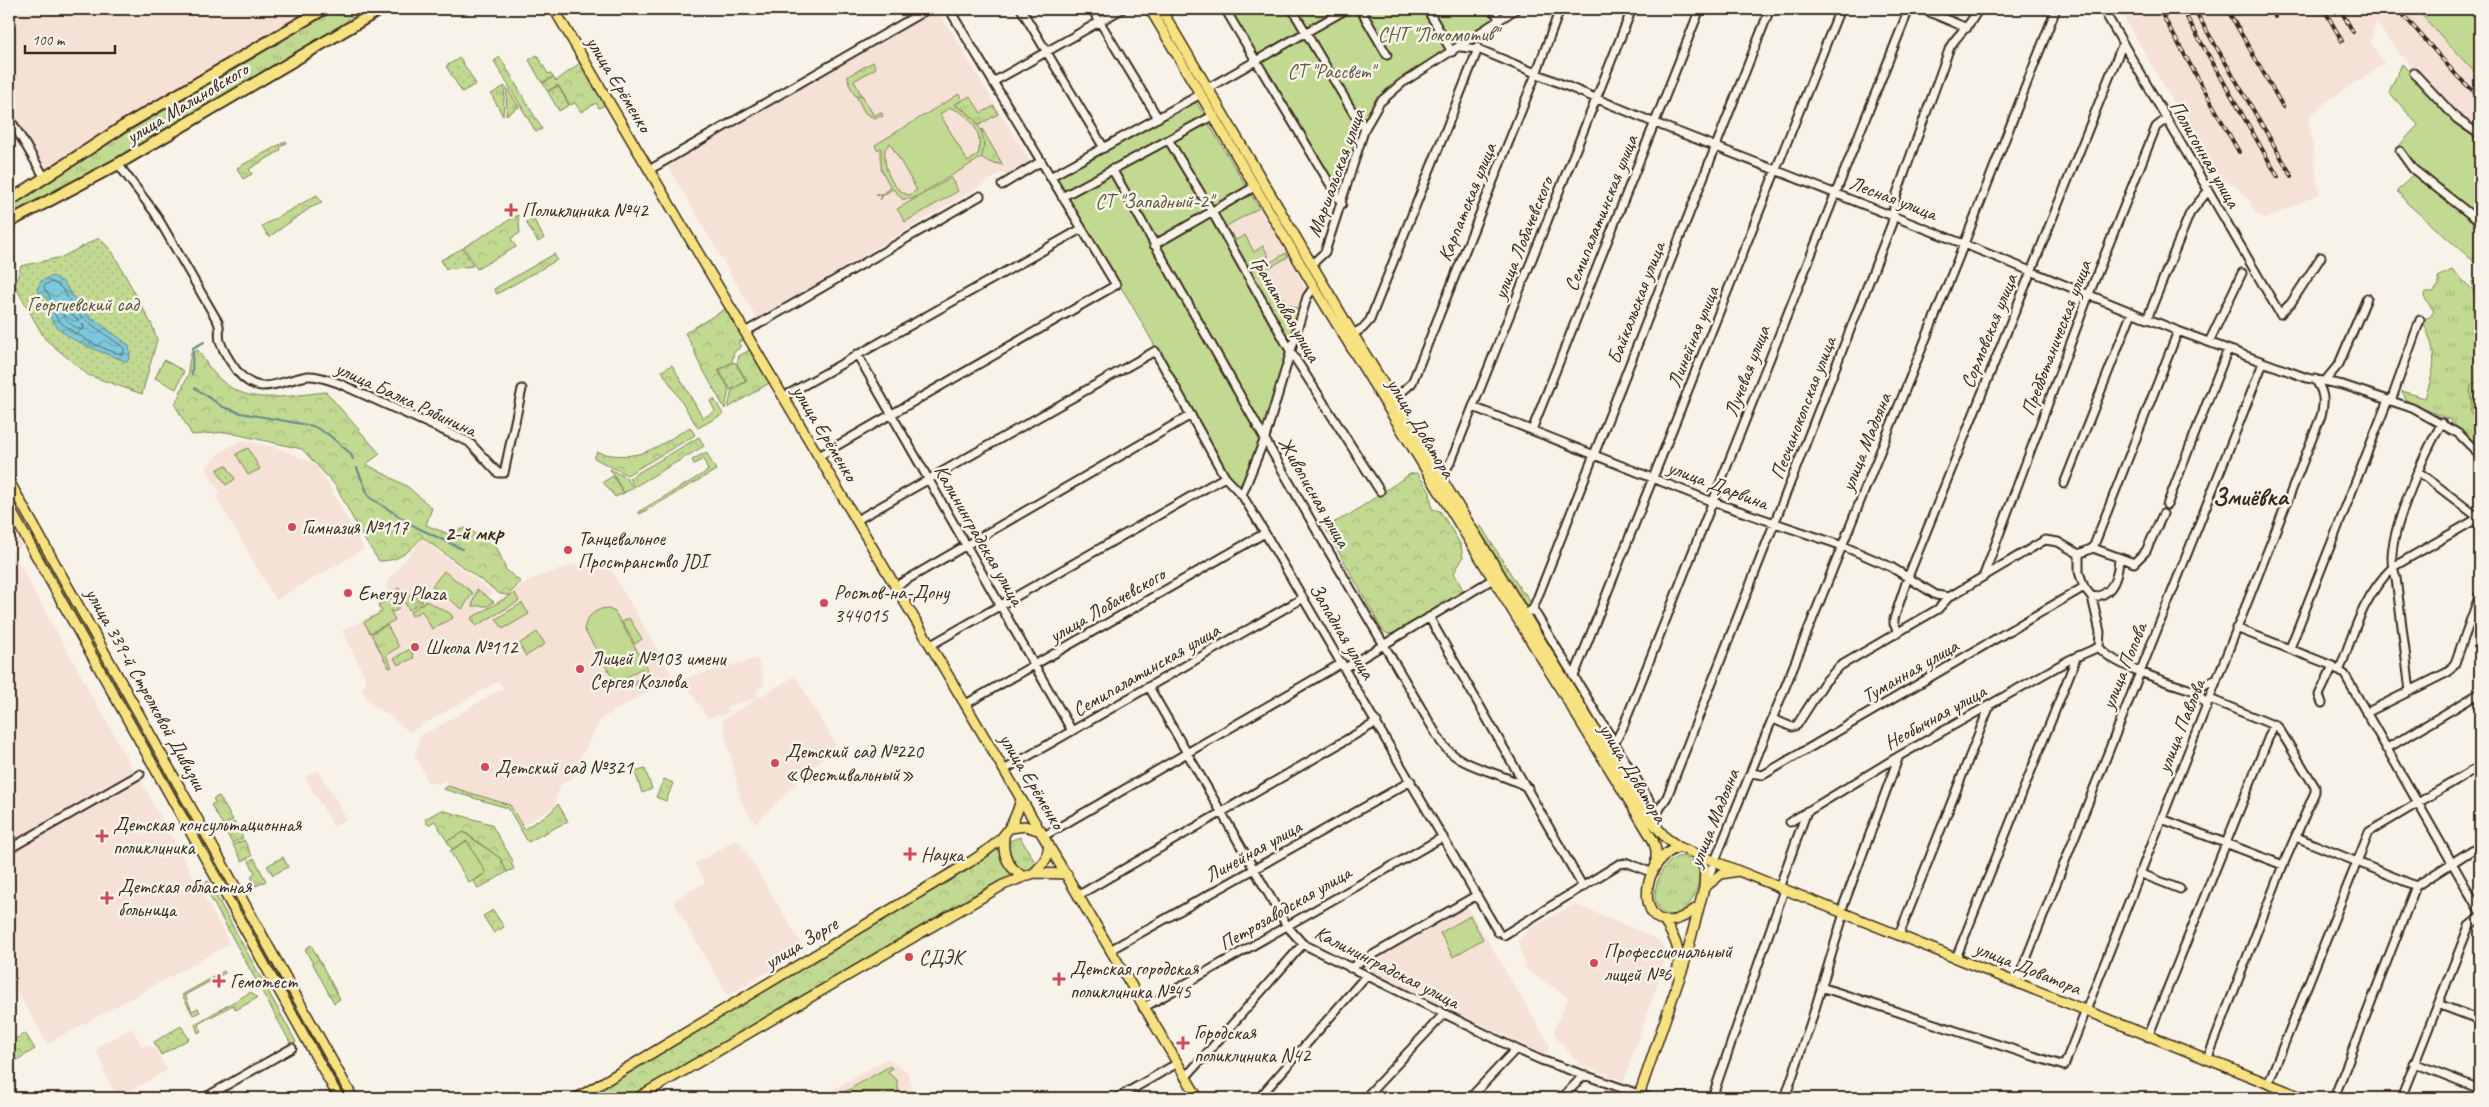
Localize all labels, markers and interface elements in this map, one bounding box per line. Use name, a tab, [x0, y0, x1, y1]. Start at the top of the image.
scale bar	[25, 22, 115, 54]
park label: СНТ "Локомотив"	[1378, 22, 1503, 47]
text: 100 m	[32, 31, 66, 50]
street label: улица Ерёменко	[580, 31, 658, 138]
street label: улица Малиновского	[121, 56, 254, 150]
park label: СТ "Рассвет"	[1287, 59, 1379, 84]
street label: Полигонная улица	[2164, 96, 2247, 214]
street label: Маршальская улица	[1301, 104, 1371, 240]
street label: Семипалатинская улица	[1558, 130, 1644, 295]
street label: Карпатская улица	[1432, 138, 1502, 265]
street label: Лесная улица	[1846, 170, 1942, 227]
street label: улица Лобачевского	[1487, 171, 1560, 304]
park label: СТ "Западный-2"	[1095, 189, 1217, 214]
place label: Поликлиника №42	[522, 198, 650, 223]
marker: Поликлиника №42	[504, 203, 518, 217]
street label: Байкальская улица	[1601, 237, 1671, 368]
street label: Гранатовая улица	[1246, 252, 1327, 368]
street label: Предботаническая улица	[2015, 256, 2098, 419]
street label: Сормовская улица	[1955, 269, 2024, 392]
street label: Линейная улица	[1661, 281, 1725, 391]
park label: Георгиевский сад	[27, 292, 140, 317]
street label: Лучевая улица	[1718, 321, 1776, 420]
street label: Песчанокопская улица	[1764, 331, 1842, 483]
street label: улица Балка Рябинина	[331, 355, 482, 443]
street label: улица Доватора	[1381, 373, 1461, 484]
street label: улица Ерёменко	[786, 380, 864, 487]
street label: улица Мадояна	[1835, 388, 1898, 496]
street label: Живописная улица	[1272, 432, 1357, 553]
street label: улица Дарвина	[1663, 454, 1773, 516]
street label: Калининградская улица	[928, 460, 1030, 612]
district label: Змиёвка	[2212, 481, 2289, 513]
place label: Гимназия №117	[302, 515, 409, 540]
district label: 2-й мкр	[444, 520, 505, 546]
marker: Гимназия №117	[286, 521, 298, 533]
place label: Танцевальное Пространство JDI	[578, 526, 712, 574]
marker: Танцевальное Пространство JDI	[562, 544, 574, 556]
street label: улица Лобачевского	[1044, 561, 1171, 649]
street label: Западная улица	[1304, 578, 1381, 685]
place label: Ростов-на-Дону 344015	[834, 580, 950, 628]
place label: Energy Plaza	[358, 581, 448, 606]
street label: улица 339-й Стрелковой Дивизии	[79, 582, 213, 796]
marker: Energy Plaza	[342, 587, 354, 599]
marker: Ростов-на-Дону 344015	[818, 597, 830, 609]
street label: Семипалатинская улица	[1068, 617, 1225, 722]
street label: улица Попова	[2095, 618, 2153, 714]
street label: Туманная улица	[1857, 633, 1964, 709]
place label: Школа №112	[425, 635, 519, 660]
marker: Школа №112	[409, 641, 421, 653]
place label: Лицей №103 имени Сергея Козлова	[590, 646, 727, 694]
marker: Лицей №103 имени Сергея Козлова	[574, 663, 586, 675]
street label: улица Павлова	[2151, 674, 2212, 777]
street label: Необычная улица	[1880, 678, 1992, 755]
street label: улица Доватора	[1593, 718, 1673, 829]
street label: улица Ерёменко	[993, 728, 1071, 835]
place label: Детский сад №220 «Фестивальный»	[785, 739, 925, 787]
place label: Детский сад №321	[495, 755, 634, 780]
marker: Детский сад №220 «Фестивальный»	[769, 757, 781, 769]
marker: Детский сад №321	[479, 761, 491, 773]
street label: улица Мадояна	[1683, 764, 1746, 872]
place label: Детская консультационная поликлиника	[113, 812, 302, 860]
street label: Линейная улица	[1200, 813, 1308, 888]
marker: Детская консультационная поликлиника	[95, 829, 109, 843]
place label: Наука	[921, 842, 965, 867]
marker: Наука	[903, 847, 917, 861]
street label: Петрозаводская улица	[1215, 859, 1357, 956]
place label: Детская областная больница	[118, 874, 252, 922]
marker: Детская областная больница	[100, 891, 114, 905]
street label: улица Зорге	[759, 911, 843, 975]
street label: Калининградская улица	[1311, 920, 1465, 1015]
street label: улица Доватора	[1970, 935, 2086, 1001]
place label: Профессиональный лицей №6	[1604, 939, 1734, 987]
place label: СДЭК	[919, 945, 967, 970]
marker: СДЭК	[903, 951, 915, 963]
place label: Детская городская поликлиника №45	[1070, 956, 1199, 1004]
marker: Профессиональный лицей №6	[1588, 957, 1600, 969]
place label: Гемотест	[230, 969, 299, 994]
marker: Детская городская поликлиника №45	[1052, 972, 1066, 986]
marker: Гемотест	[212, 974, 226, 988]
place label: Городская поликлиника N42	[1194, 1020, 1312, 1068]
marker: Городская поликлиника N42	[1176, 1036, 1190, 1050]

